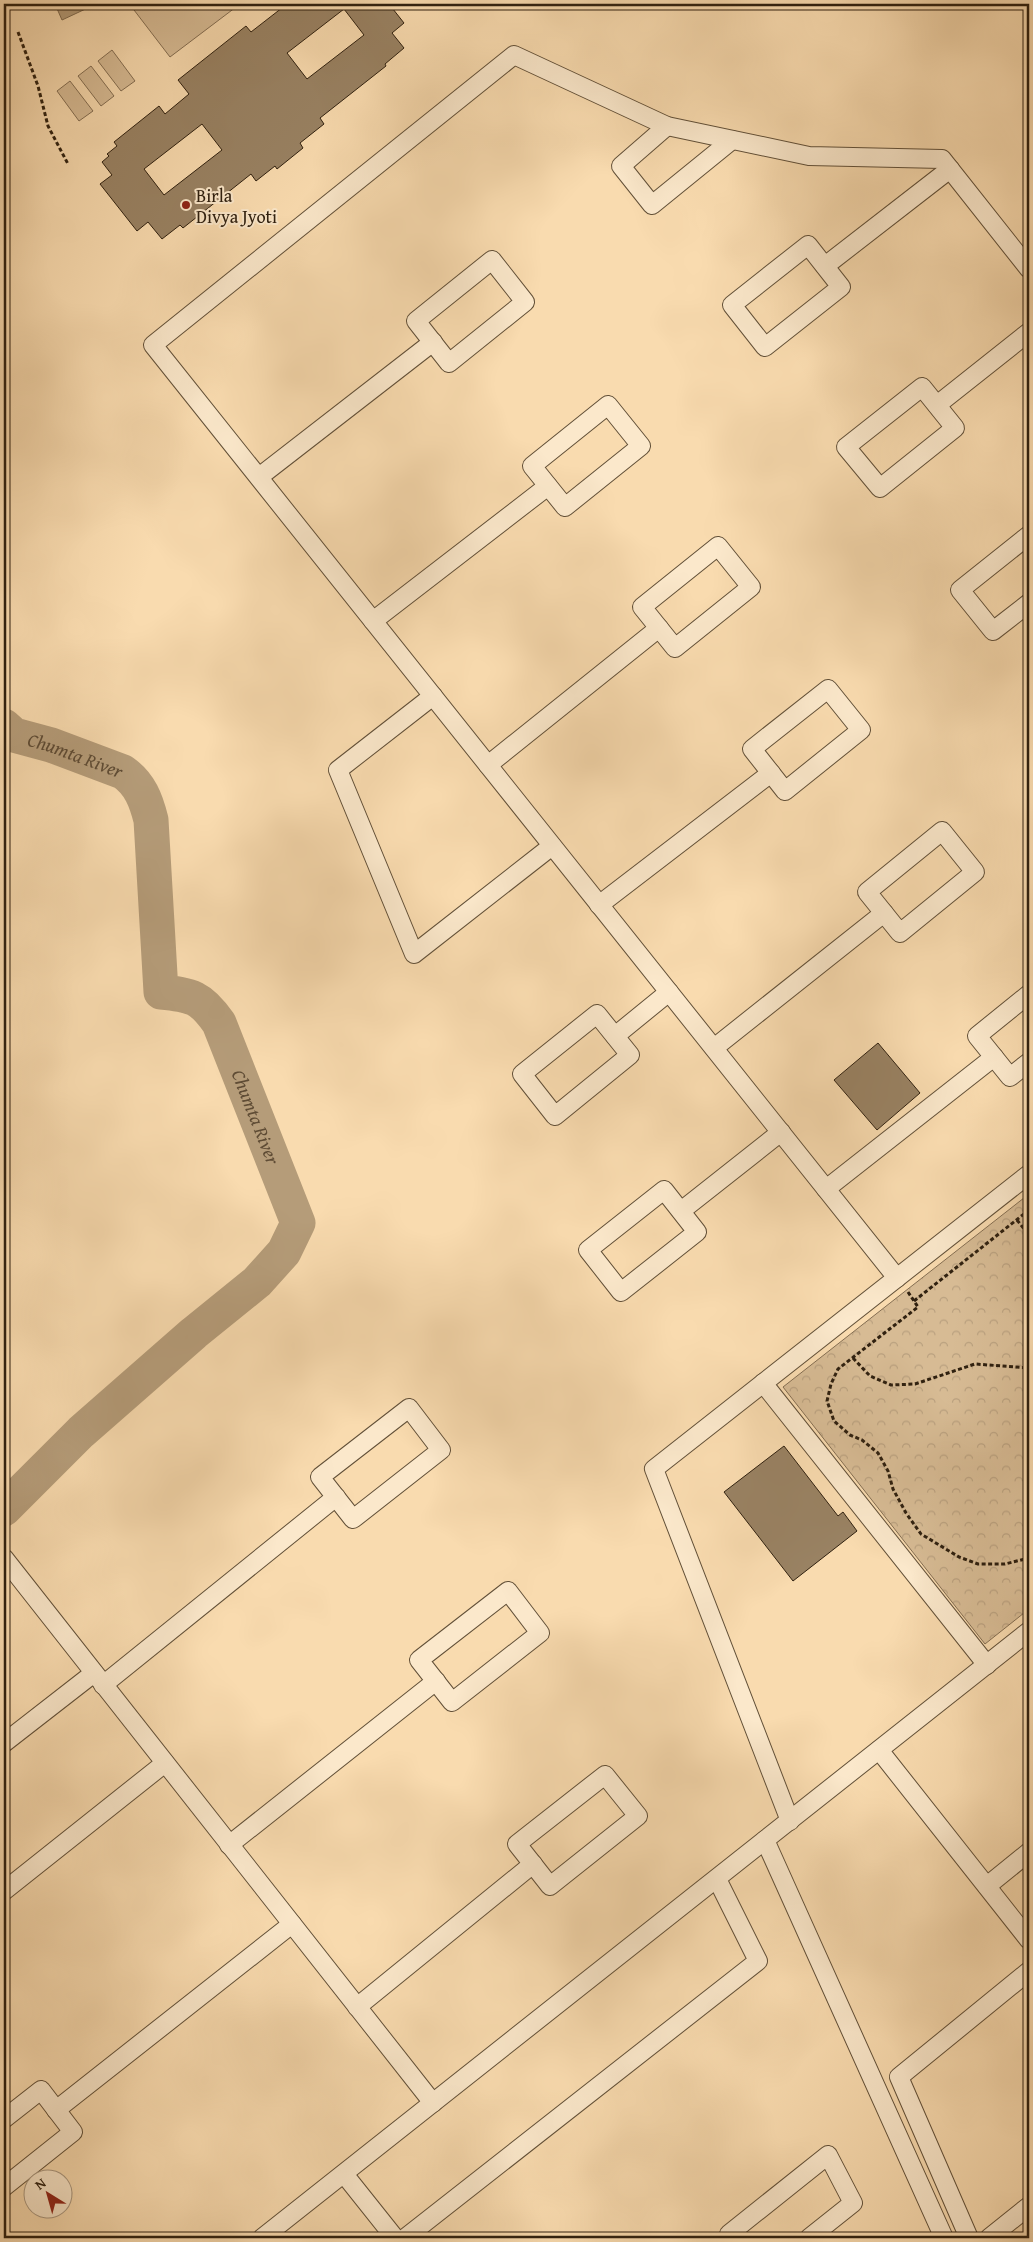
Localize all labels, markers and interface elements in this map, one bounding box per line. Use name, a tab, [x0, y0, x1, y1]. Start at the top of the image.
place label: Birla Divya Jyoti	[196, 182, 277, 230]
marker: Birla Divya Jyoti	[180, 199, 192, 211]
water label: Chumta River	[25, 725, 128, 785]
water label: Chumta River	[225, 1065, 288, 1169]
north arrow	[22, 2170, 72, 2220]
text: N	[30, 2172, 50, 2194]

